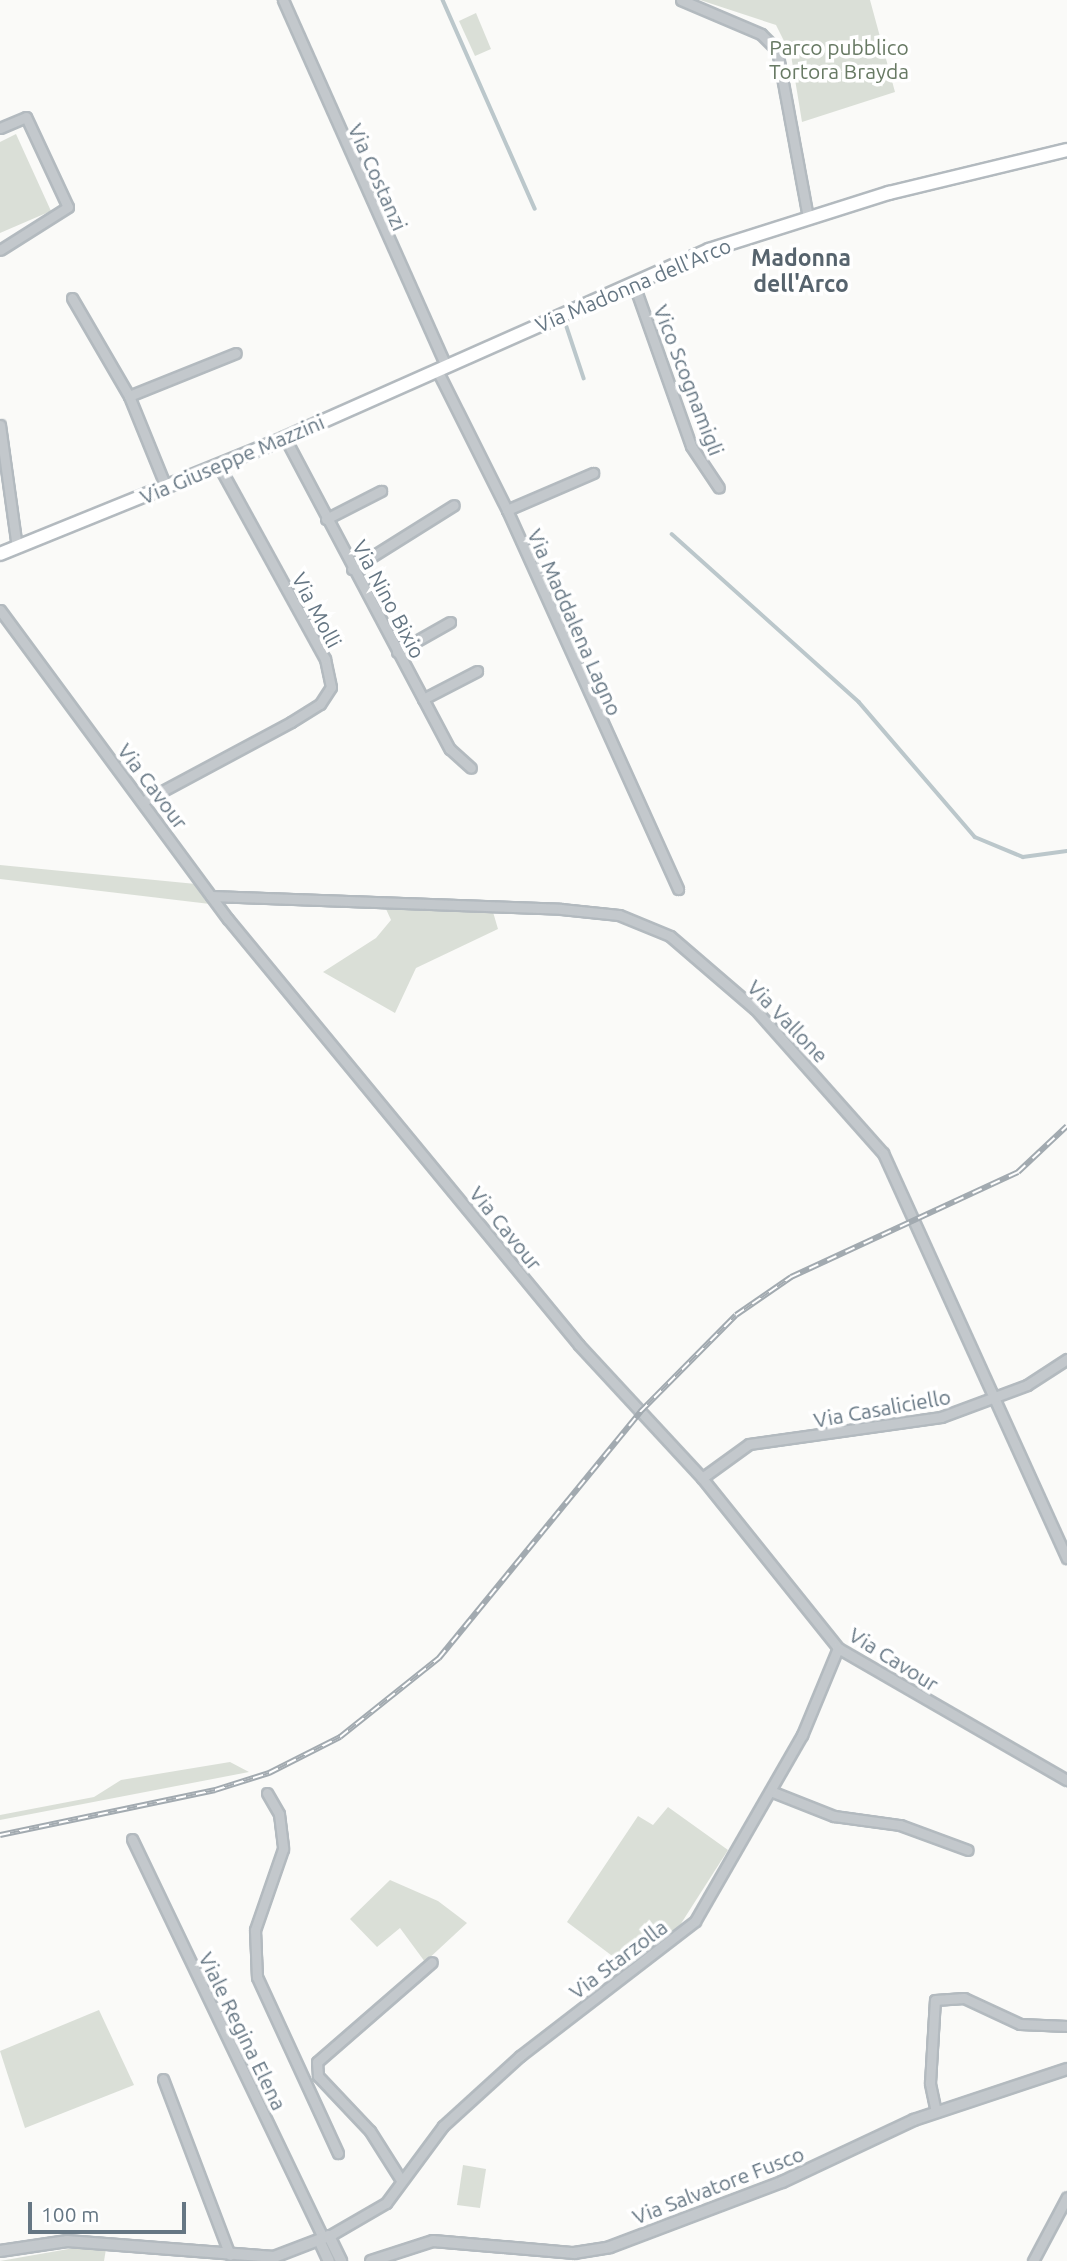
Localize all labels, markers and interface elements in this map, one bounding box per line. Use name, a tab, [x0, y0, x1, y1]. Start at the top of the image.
park label: Parco pubblico Tortora Brayda	[769, 34, 909, 84]
street label: Via Costanzi	[343, 119, 413, 235]
street label: Via Madonna dell'Arco	[531, 232, 735, 338]
district label: Madonna dell'Arco	[751, 244, 851, 298]
street label: Vico Scognamigli	[649, 301, 729, 459]
street label: Via Giuseppe Mazzini	[136, 409, 328, 509]
street label: Via Maddalena Lagno	[522, 525, 628, 719]
street label: Via Nino Bixio	[347, 536, 431, 662]
street label: Via Molli	[287, 568, 347, 652]
street label: Via Cavour	[113, 738, 193, 834]
street label: Via Vallone	[742, 974, 834, 1068]
street label: Via Cavour	[464, 1181, 548, 1275]
street label: Via Casaliciello	[812, 1384, 952, 1432]
street label: Via Cavour	[845, 1622, 943, 1696]
street label: Via Starzolla	[564, 1914, 672, 2004]
street label: Viale Regina Elena	[194, 1948, 292, 2114]
street label: Via Salvatore Fusco	[629, 2141, 807, 2229]
scale bar	[32, 2188, 189, 2232]
text: 100 m	[41, 2202, 99, 2226]

